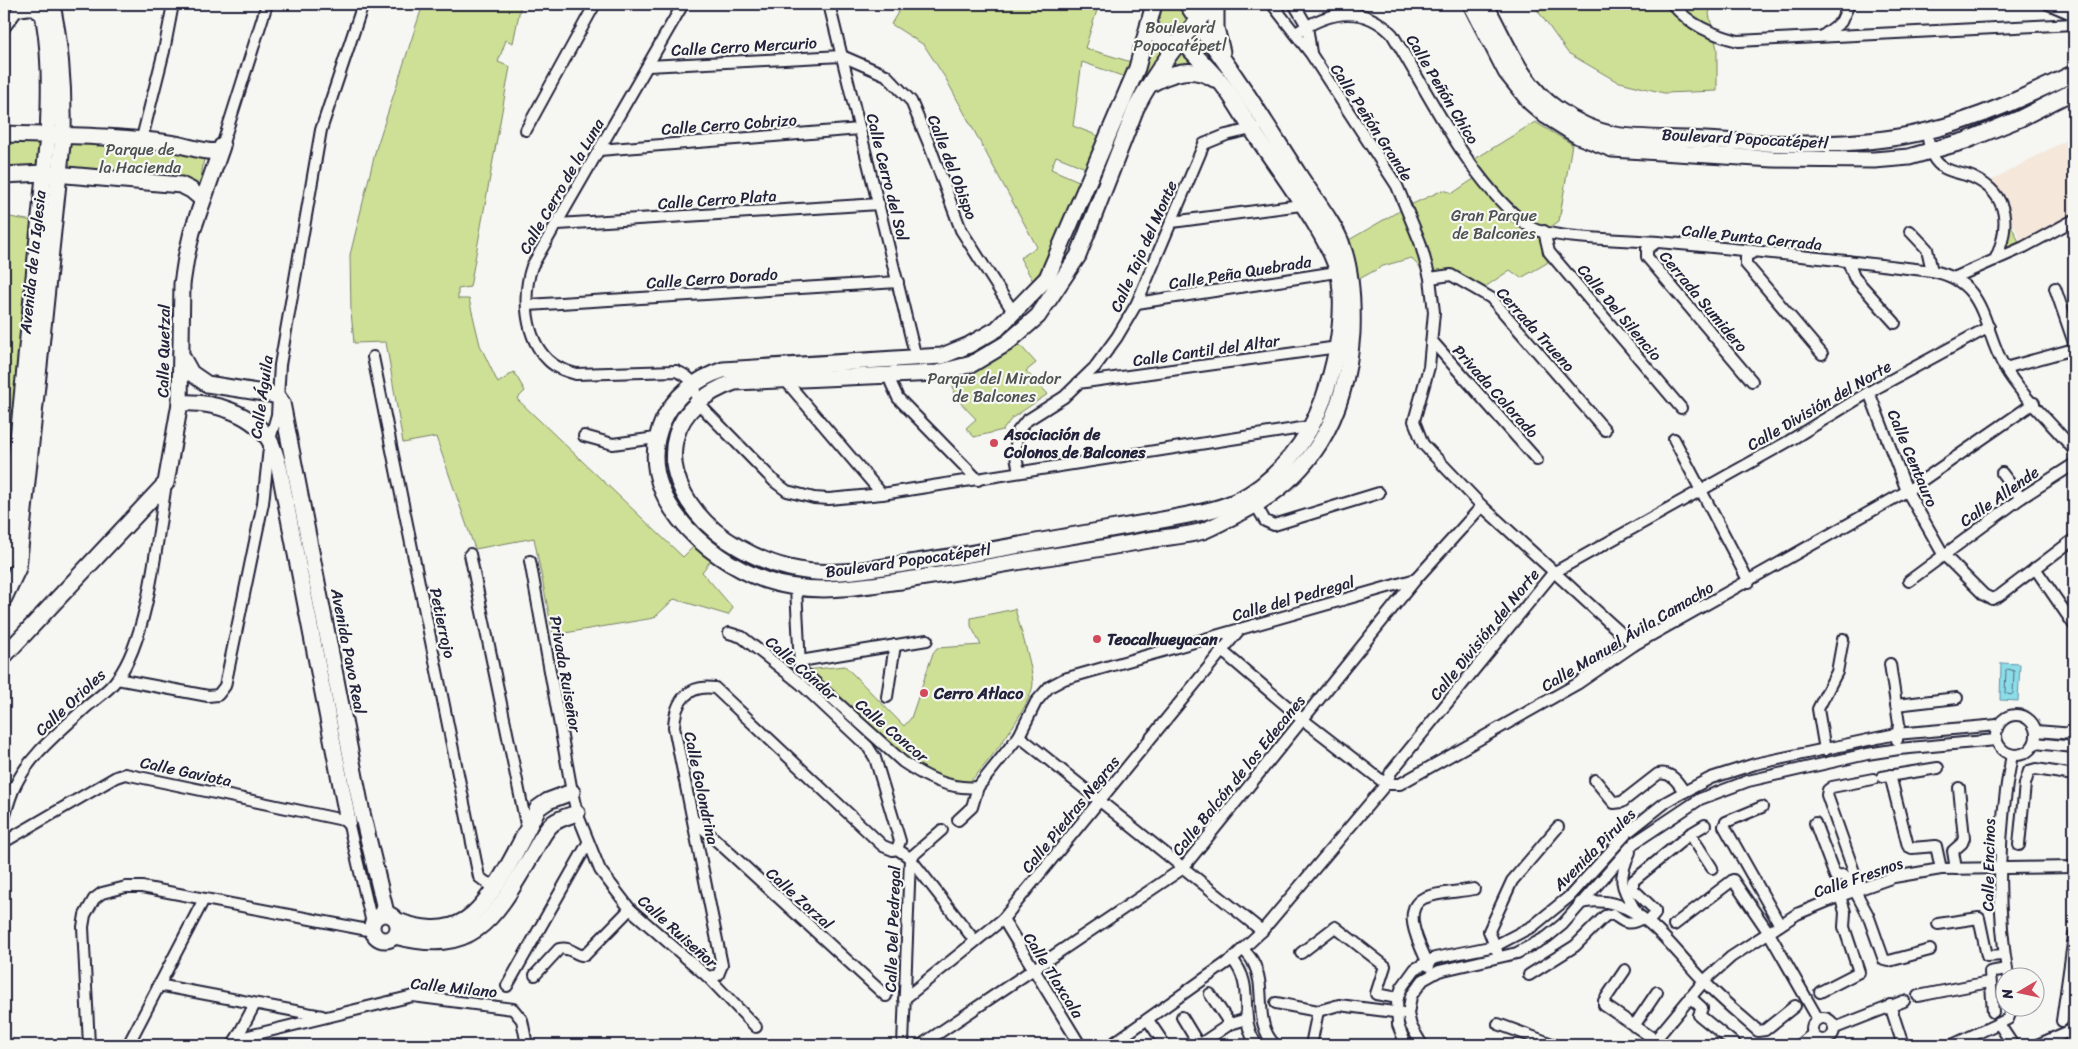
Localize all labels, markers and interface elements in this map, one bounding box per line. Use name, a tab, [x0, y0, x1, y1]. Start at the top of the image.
park label: Boulevard Popocatépetl	[1133, 13, 1227, 60]
street label: Calle Cerro Mercurio	[670, 28, 818, 65]
street label: Calle Peñón Chico	[1398, 28, 1487, 150]
street label: Calle Peñón Grande	[1322, 57, 1421, 187]
street label: Calle Cerro Cobrizo	[660, 105, 798, 144]
street label: Calle Cerro del Sol	[858, 110, 917, 244]
street label: Calle del Obispo	[919, 110, 986, 224]
street label: Calle Cerro de la Luna	[511, 112, 613, 260]
street label: Boulevard Popocatépetl	[1661, 120, 1829, 157]
park label: Parque de la Hacienda	[99, 135, 182, 182]
street label: Calle Tajo del Monte	[1101, 176, 1186, 317]
street label: Calle Cerro Plata	[657, 181, 777, 218]
street label: Avenida de la Iglesia	[10, 188, 55, 336]
park label: Gran Parque de Balcones	[1451, 201, 1537, 248]
street label: Calle Punta Cerrada	[1680, 216, 1823, 259]
street label: Cerrada Sumidero	[1652, 244, 1755, 359]
street label: Calle Peña Quebrada	[1167, 247, 1314, 298]
street label: Calle Del Silencio	[1570, 257, 1669, 368]
street label: Calle Cerro Dorado	[645, 259, 779, 298]
street label: Cerrada Trueno	[1489, 280, 1582, 379]
street label: Calle Quetzal	[148, 304, 179, 398]
street label: Calle Cantil del Altar	[1131, 326, 1283, 375]
street label: Privada Colorado	[1445, 338, 1546, 445]
street label: Calle División del Norte	[1741, 352, 1897, 459]
street label: Calle Águila	[241, 353, 282, 441]
park label: Parque del Mirador de Balcones	[927, 364, 1062, 411]
street label: Calle Centauro	[1879, 405, 1946, 512]
place label: Asociación de Colonos de Balcones	[1003, 420, 1146, 467]
marker: Asociación de Colonos de Balcones	[988, 437, 1000, 449]
street label: Calle Allende	[1953, 458, 2045, 535]
street label: Boulevard Popocatépetl	[823, 534, 993, 586]
street label: Calle División del Norte	[1422, 562, 1547, 707]
street label: Calle del Pedregal	[1228, 567, 1358, 630]
street label: Calle Manuel Ávila Camacho	[1535, 573, 1719, 700]
street label: Avenida Pavo Real	[322, 585, 375, 717]
street label: Petierrojo	[421, 585, 464, 661]
street label: Privada Ruiseñor	[541, 614, 590, 736]
place label: Teocalhueyacan	[1107, 625, 1218, 654]
street label: Calle Cóndor	[758, 628, 846, 710]
marker: Teocalhueyacan	[1091, 633, 1103, 645]
street label: Calle Orioles	[28, 661, 113, 743]
place label: Cerro Atlaco	[933, 679, 1024, 708]
marker: Cerro Atlaco	[918, 687, 930, 699]
street label: Calle Balcón de los Edecanes	[1164, 688, 1313, 862]
street label: Calle Concor	[848, 691, 936, 771]
street label: Calle Golondrina	[675, 729, 728, 847]
street label: Calle Gaviota	[138, 748, 234, 795]
street label: Calle Piedras Negras	[1014, 748, 1128, 880]
street label: Avenida Pirules	[1545, 801, 1643, 898]
street label: Calle Encinos	[1973, 818, 2004, 912]
street label: Calle Fresnos	[1809, 848, 1907, 906]
street label: Calle Zorzal	[759, 860, 841, 937]
street label: Calle Del Pedregal	[876, 865, 909, 993]
street label: Calle Ruiseñor	[631, 887, 726, 977]
street label: Calle Tlaxcala	[1015, 926, 1092, 1025]
north arrow	[1996, 966, 2046, 1016]
street label: Calle Milano	[409, 969, 499, 1006]
text: N	[1995, 987, 2021, 1002]

